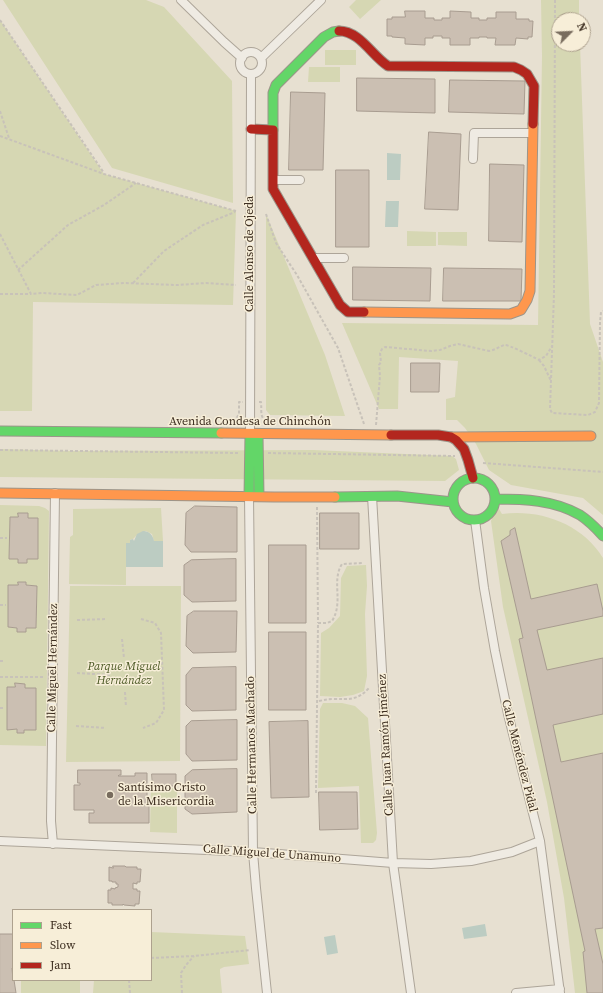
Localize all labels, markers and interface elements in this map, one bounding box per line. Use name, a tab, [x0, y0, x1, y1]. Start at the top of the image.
north arrow	[551, 12, 591, 52]
text: N	[573, 21, 590, 34]
street label: Calle Alonso de Ojeda	[243, 196, 257, 312]
street label: Avenida Condesa de Chinchón	[169, 415, 331, 429]
street label: Calle Miguel Hernández	[45, 603, 61, 733]
park label: Parque Miguel Hernández	[88, 660, 160, 688]
street label: Calle Juan Ramón Jiménez	[375, 674, 397, 816]
street label: Calle Hermanos Machado	[244, 676, 260, 814]
street label: Calle Menéndez Pidal	[498, 698, 540, 814]
place label: Santísimo Cristo de la Misericordia	[118, 781, 214, 809]
marker: Santísimo Cristo de la Misericordia	[105, 790, 115, 800]
street label: Calle Miguel de Unamuno	[202, 842, 342, 866]
legend	[12, 909, 152, 981]
text: Fast	[50, 917, 72, 933]
text: Slow	[50, 937, 75, 953]
text: Jam	[50, 957, 71, 973]

